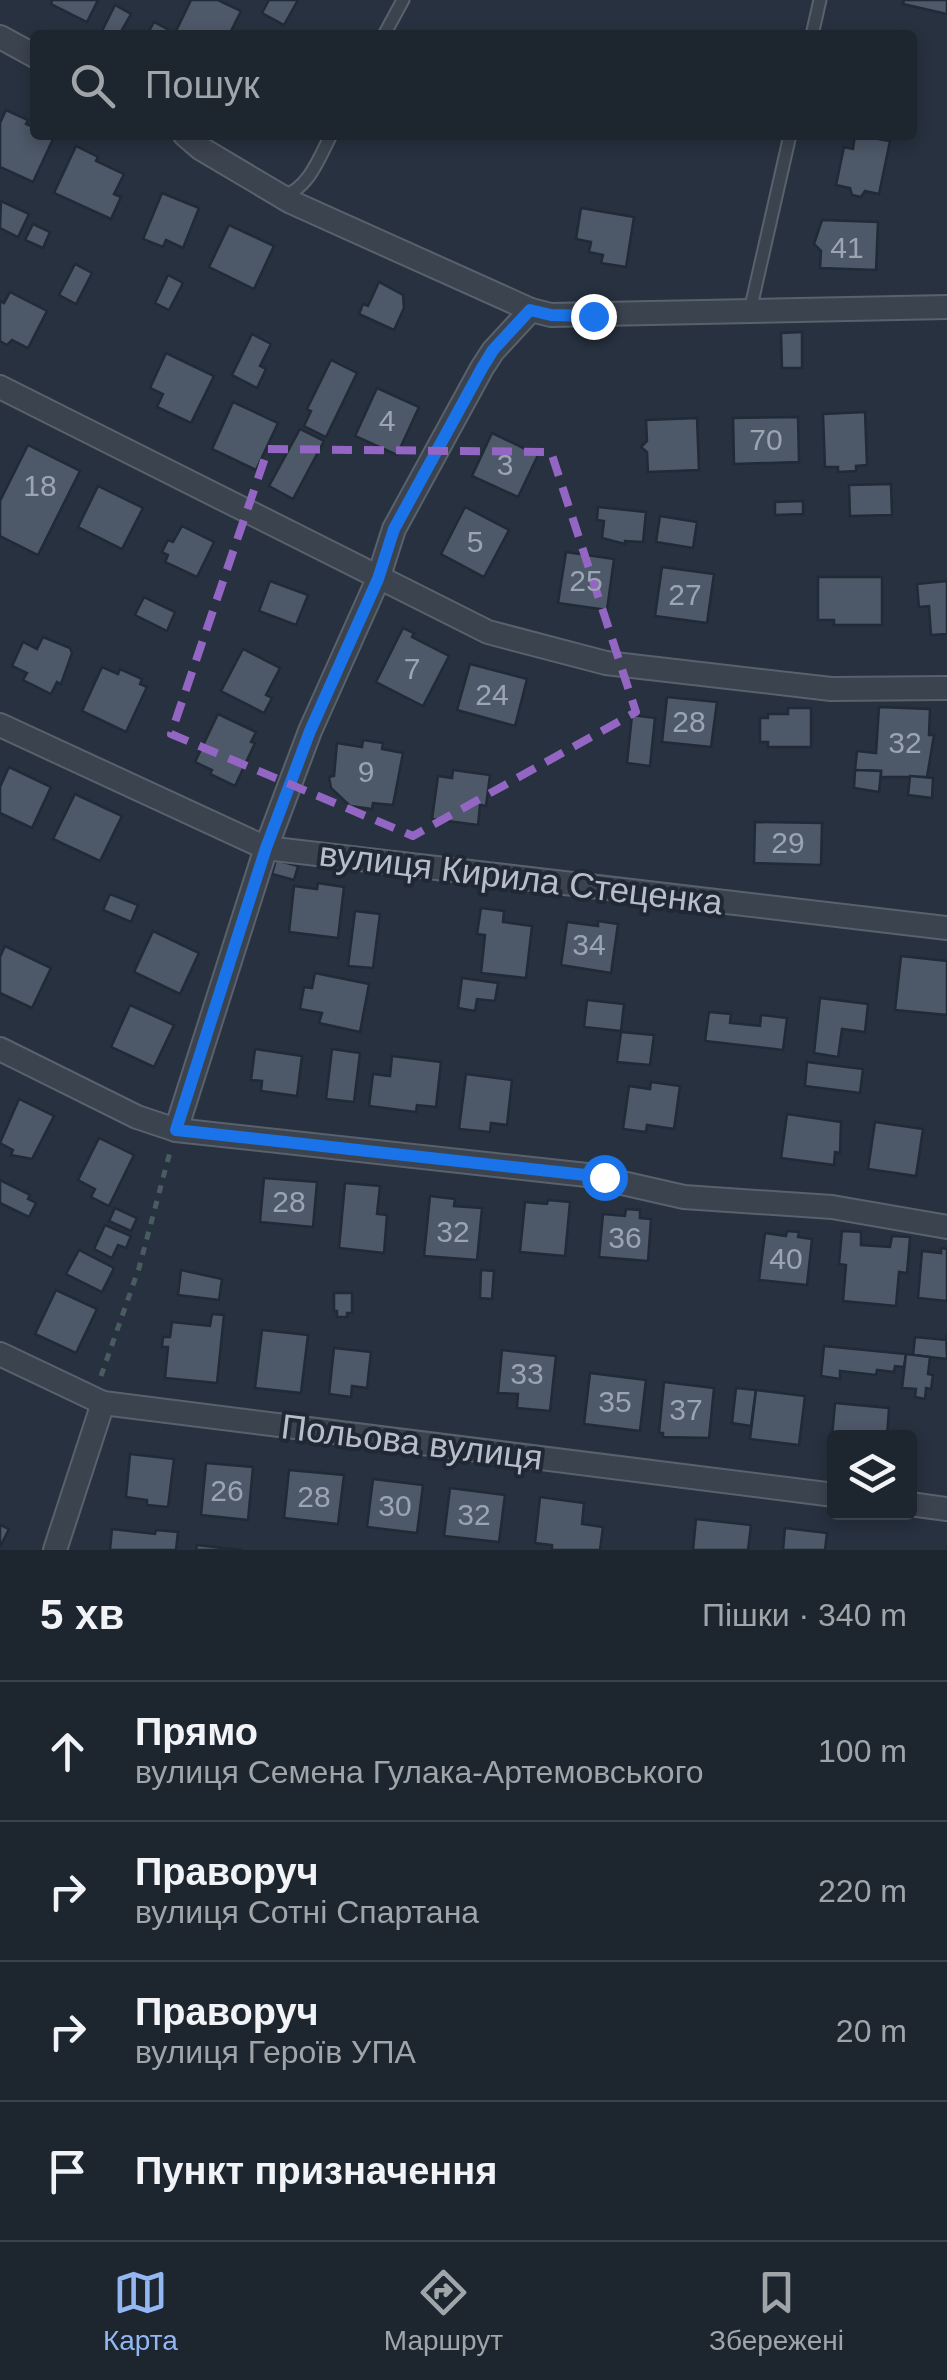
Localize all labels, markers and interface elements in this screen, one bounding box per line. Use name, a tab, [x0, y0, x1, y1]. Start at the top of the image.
search box	[30, 30, 917, 140]
icon: search	[65, 58, 120, 113]
text: Пошук	[145, 64, 260, 106]
house number: 41	[830, 231, 864, 264]
route end	[571, 294, 617, 340]
house number: 4	[379, 404, 395, 437]
house number: 70	[749, 423, 783, 456]
house number: 3	[497, 448, 513, 481]
house number: 18	[23, 469, 57, 502]
house number: 5	[467, 525, 483, 558]
house number: 25	[569, 564, 603, 597]
house number: 27	[668, 578, 702, 611]
house number: 7	[404, 652, 420, 685]
house number: 24	[475, 678, 509, 711]
house number: 28	[672, 705, 706, 738]
house number: 32	[888, 726, 922, 759]
house number: 9	[358, 755, 374, 788]
house number: 29	[771, 826, 805, 859]
street label: вулиця Кирила Стеценка	[317, 833, 726, 922]
house number: 34	[572, 928, 606, 961]
route start	[582, 1155, 628, 1201]
house number: 28	[272, 1185, 306, 1218]
house number: 32	[436, 1215, 470, 1248]
house number: 36	[608, 1221, 642, 1254]
house number: 40	[769, 1242, 803, 1275]
house number: 33	[510, 1357, 544, 1390]
house number: 35	[598, 1385, 632, 1418]
house number: 37	[669, 1393, 703, 1426]
street label: Польова вулиця	[279, 1406, 545, 1477]
map controls	[827, 1430, 917, 1520]
button: layers	[827, 1430, 917, 1520]
house number: 26	[210, 1474, 244, 1507]
house number: 28	[297, 1480, 331, 1513]
house number: 30	[378, 1489, 412, 1522]
house number: 32	[457, 1498, 491, 1531]
text: 5 хв	[40, 1591, 124, 1638]
text: Пішки · 340 m	[702, 1597, 907, 1633]
text: Прямо	[135, 1711, 258, 1753]
icon: ahead	[40, 1724, 95, 1779]
text: 100 m	[818, 1733, 907, 1769]
text: вулиця Семена Гулака-Артемовського	[135, 1754, 703, 1790]
text: Праворуч	[135, 1851, 319, 1893]
icon: right	[40, 1864, 95, 1919]
text: 220 m	[818, 1873, 907, 1909]
text: вулиця Сотні Спартана	[135, 1894, 479, 1930]
text: Праворуч	[135, 1991, 319, 2033]
icon: right	[40, 2004, 95, 2059]
text: 20 m	[836, 2013, 907, 2049]
text: вулиця Героїв УПА	[135, 2034, 416, 2070]
icon: arrive	[40, 2144, 95, 2199]
text: Пункт призначення	[135, 2150, 497, 2192]
tab: Карта	[103, 2265, 178, 2357]
tab: Маршрут	[384, 2265, 503, 2357]
tab: Збережені	[709, 2265, 844, 2357]

